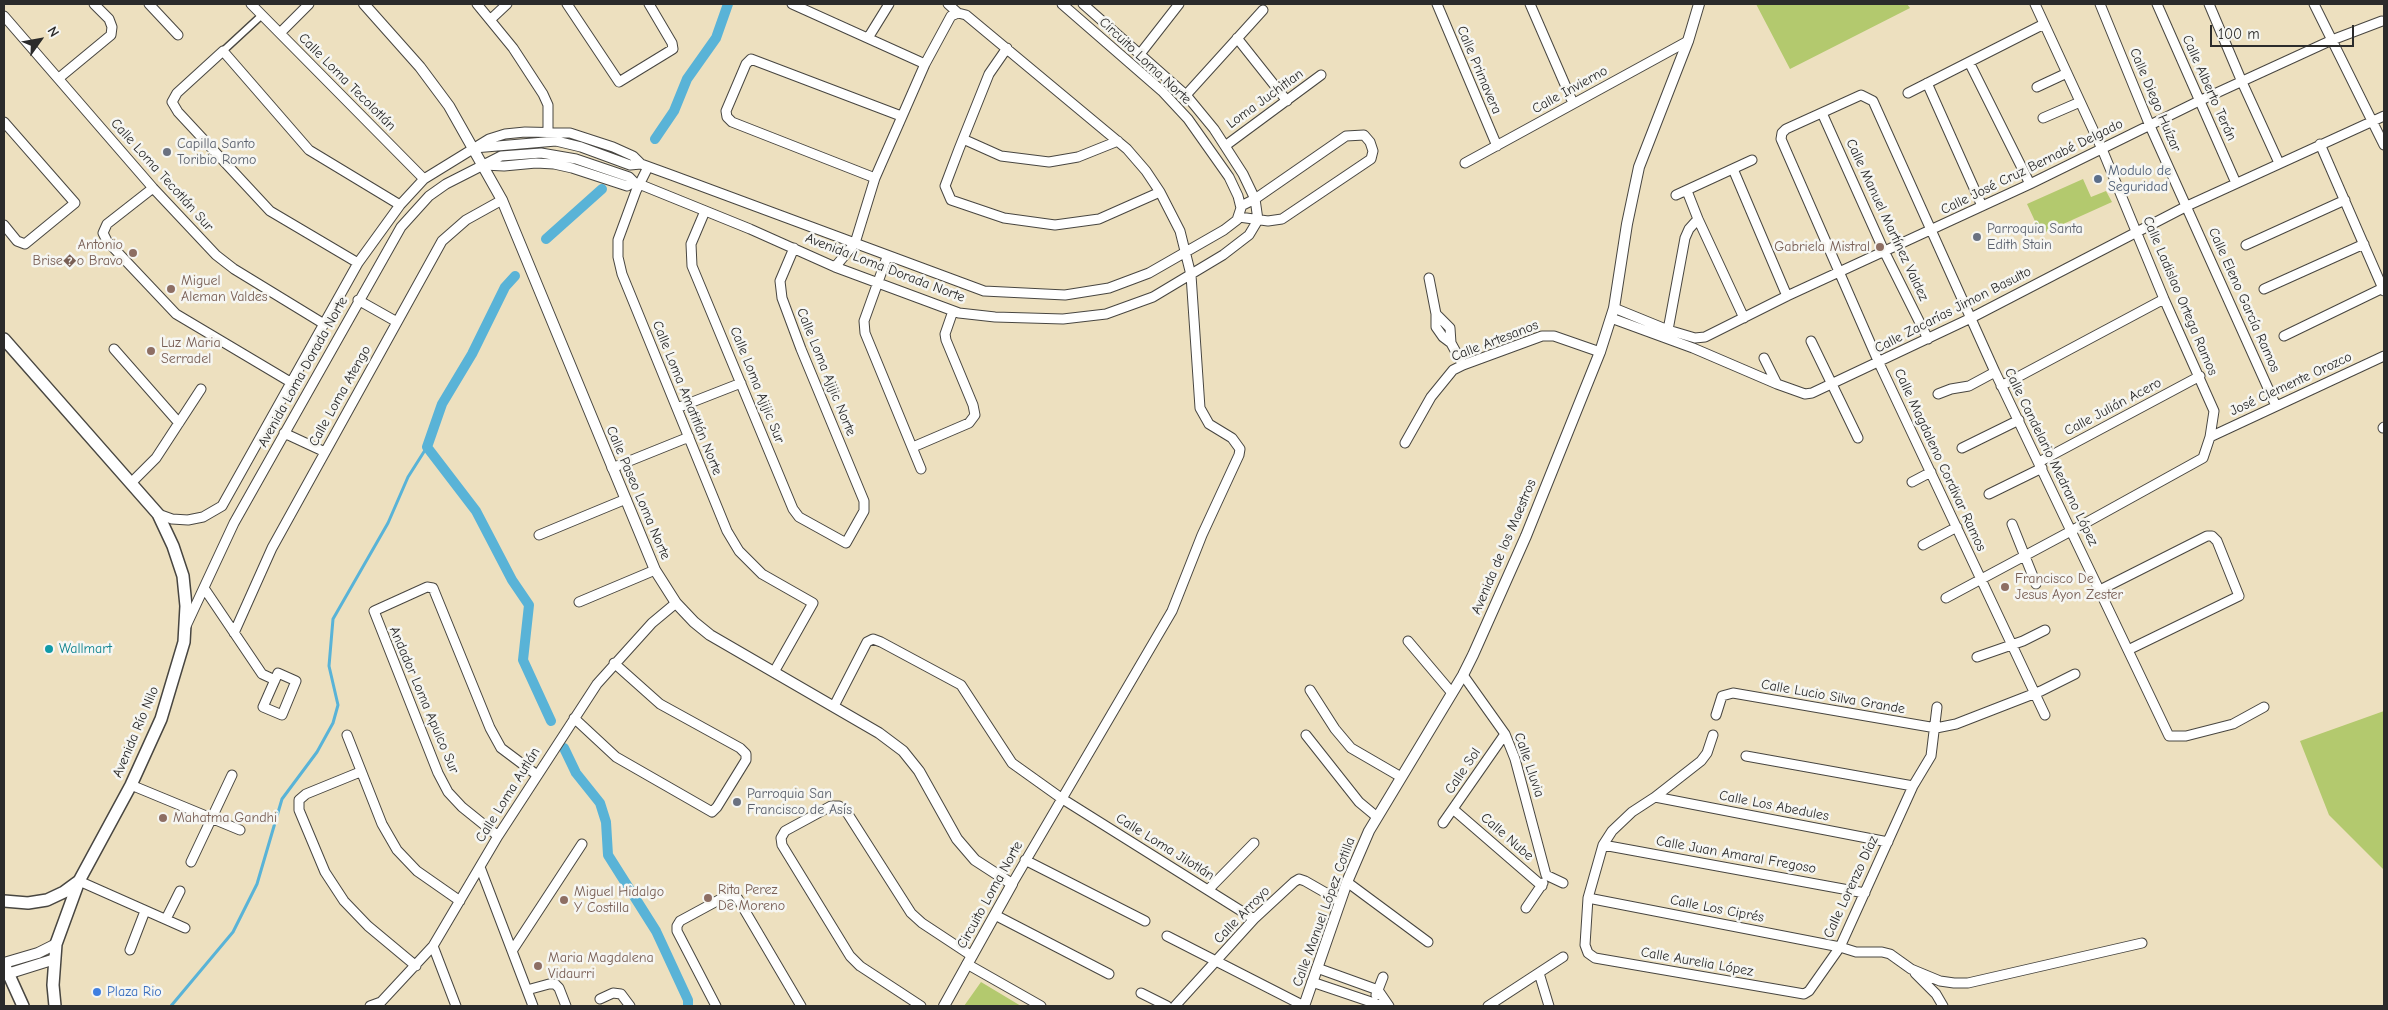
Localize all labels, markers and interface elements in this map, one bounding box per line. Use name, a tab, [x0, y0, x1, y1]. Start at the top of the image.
street label: Circuito Loma Norte	[1095, 14, 1195, 108]
north arrow	[15, 15, 65, 65]
scale bar	[2213, 15, 2357, 47]
text: N	[44, 23, 63, 40]
street label: Calle Primavera	[1453, 23, 1505, 117]
text: 100 m	[2218, 25, 2260, 43]
street label: Calle Loma Tecolotlán	[295, 30, 399, 134]
street label: Calle Alberto Terán	[2178, 33, 2240, 143]
street label: Calle Diego Huízar	[2126, 46, 2184, 154]
street label: Calle Invierno	[1529, 62, 1611, 118]
street label: Loma Juchitlan	[1223, 66, 1307, 132]
street label: Calle Loma Tecotlán Sur	[107, 115, 217, 235]
street label: Calle José Cruz Bernabé Delgado	[1938, 115, 2126, 219]
place label: Capilla Santo Toribio Romo	[177, 136, 256, 168]
street label: Calle Manuel Martínez Valdez	[1842, 136, 1932, 304]
marker: Capilla Santo Toribio Romo	[161, 146, 173, 158]
place label: Modulo de Seguridad	[2108, 163, 2171, 196]
marker: Modulo de Seguridad	[2092, 173, 2104, 185]
street label: Calle Ladislao Ortega Ramos	[2139, 214, 2221, 378]
place label: Parroquia Santa Edith Stain	[1987, 221, 2083, 253]
street label: Calle Eleno García Ramos	[2205, 225, 2283, 375]
street label: Avenida Loma Dorada Norte	[803, 230, 967, 306]
marker: Parroquia Santa Edith Stain	[1971, 231, 1983, 243]
place label: Antonio Brise�o Bravo	[33, 237, 123, 270]
place label: Gabriela Mistral	[1774, 239, 1870, 255]
marker: Gabriela Mistral	[1874, 241, 1886, 253]
marker: Antonio Brise�o Bravo	[127, 247, 139, 259]
street label: Calle Zacarías Jimon Basulto	[1872, 263, 2034, 357]
place label: Miguel Aleman Valdes	[181, 273, 268, 306]
marker: Miguel Aleman Valdes	[165, 283, 177, 295]
street label: Avenida Loma Dorada Norte	[255, 294, 351, 450]
street label: Calle Loma Ajijic Norte	[793, 306, 859, 438]
street label: Calle Artesanos	[1449, 317, 1541, 365]
street label: Calle Loma Amatitlán Norte	[648, 318, 726, 478]
street label: Calle Loma Ajijic Sur	[726, 324, 788, 446]
place label: Luz Maria Serradel	[161, 335, 221, 368]
street label: Calle Loma Atengo	[305, 343, 375, 449]
marker: Luz Maria Serradel	[145, 345, 157, 357]
street label: José Clemente Orozco	[2227, 348, 2355, 420]
street label: Calle Candelario Medrano López	[2001, 365, 2101, 549]
street label: Calle Magdaleno Cordivar Ramos	[1890, 366, 1990, 554]
street label: Calle Julián Acero	[2062, 374, 2164, 440]
street label: Calle Paseo Loma Norte	[602, 424, 674, 562]
street label: Avenida de los Maestros	[1468, 477, 1540, 617]
place label: Francisco De Jesus Ayon Zester	[2015, 571, 2123, 604]
marker: Francisco De Jesus Ayon Zester	[1999, 581, 2011, 593]
street label: Andador Loma Apulco Sur	[385, 624, 463, 776]
place label: Wallmart	[59, 641, 112, 657]
marker: Wallmart	[43, 643, 55, 655]
street label: Calle Lucio Silva Grande	[1760, 676, 1906, 718]
street label: Avenida Río Nilo	[109, 684, 163, 780]
street label: Calle Lluvia	[1510, 731, 1548, 799]
street label: Calle Loma Autlán	[472, 744, 544, 846]
street label: Calle Sol	[1442, 745, 1484, 797]
place label: Parroquia San Francisco de Asís	[747, 786, 852, 819]
street label: Calle Los Abedules	[1718, 787, 1830, 825]
marker: Parroquia San Francisco de Asís	[731, 796, 743, 808]
street label: Calle Nube	[1477, 809, 1537, 865]
place label: Mahatma Gandhi	[173, 810, 277, 826]
street label: Calle Loma Jilotlán	[1113, 810, 1217, 884]
marker: Mahatma Gandhi	[157, 812, 169, 824]
street label: Calle Juan Amaral Fregoso	[1655, 833, 1817, 877]
street label: Calle Lorenzo Díaz	[1820, 833, 1882, 941]
street label: Calle Manuel López Cotilla	[1289, 835, 1359, 989]
street label: Circuito Loma Norte	[954, 838, 1026, 952]
place label: Rita Perez De Moreno	[718, 882, 785, 914]
street label: Calle Arroyo	[1210, 883, 1274, 947]
place label: Miguel Hidalgo Y Costilla	[574, 884, 664, 916]
marker: Rita Perez De Moreno	[702, 892, 714, 904]
street label: Calle Los Ciprés	[1669, 892, 1765, 926]
marker: Miguel Hidalgo Y Costilla	[558, 894, 570, 906]
street label: Calle Aurelia López	[1639, 944, 1755, 980]
place label: Maria Magdalena Vidaurri	[548, 950, 654, 982]
marker: Maria Magdalena Vidaurri	[532, 960, 544, 972]
place label: Plaza Rio	[107, 984, 162, 1000]
marker: Plaza Rio	[91, 986, 103, 998]

